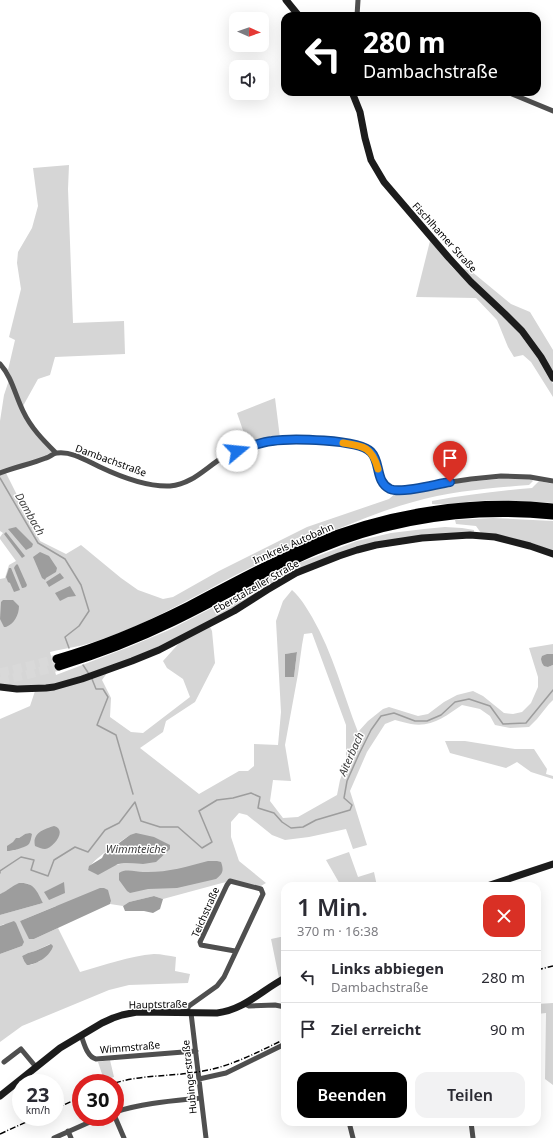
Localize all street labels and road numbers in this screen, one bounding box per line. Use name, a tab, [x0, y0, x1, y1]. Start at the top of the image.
street label: Fischlhamer Straße	[410, 199, 481, 275]
street label: Dambachstraße	[73, 441, 149, 480]
street label: Innkreis Autobahn	[250, 519, 336, 567]
street label: Eberstalzeller Straße	[211, 556, 302, 616]
street label: Teichstraße	[188, 884, 223, 939]
street label: Hauptstraße	[128, 996, 188, 1012]
street label: Wimmstraße	[99, 1037, 161, 1057]
street label: Hubingerstraße	[178, 1039, 200, 1115]

